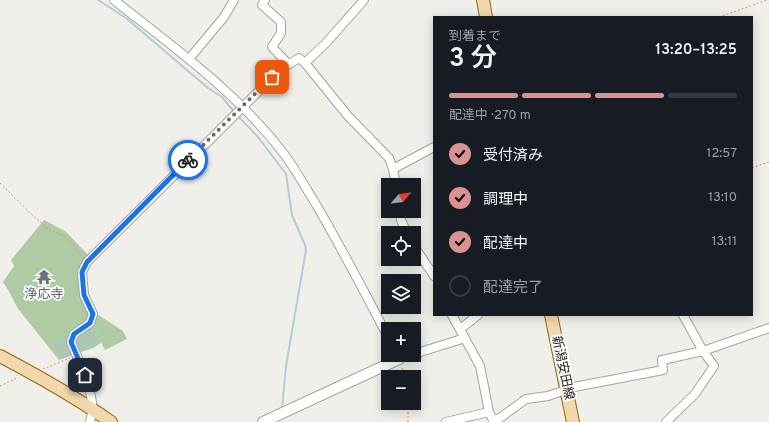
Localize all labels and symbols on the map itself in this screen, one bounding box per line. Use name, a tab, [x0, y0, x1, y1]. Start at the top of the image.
pin	[255, 60, 289, 94]
courier	[168, 140, 208, 180]
north arrow	[381, 178, 421, 218]
temple icon: 浄応寺	[35, 268, 53, 286]
place label: 浄応寺	[24, 287, 64, 303]
street label: 新潟安田線	[547, 334, 578, 401]
pin	[68, 358, 102, 392]

